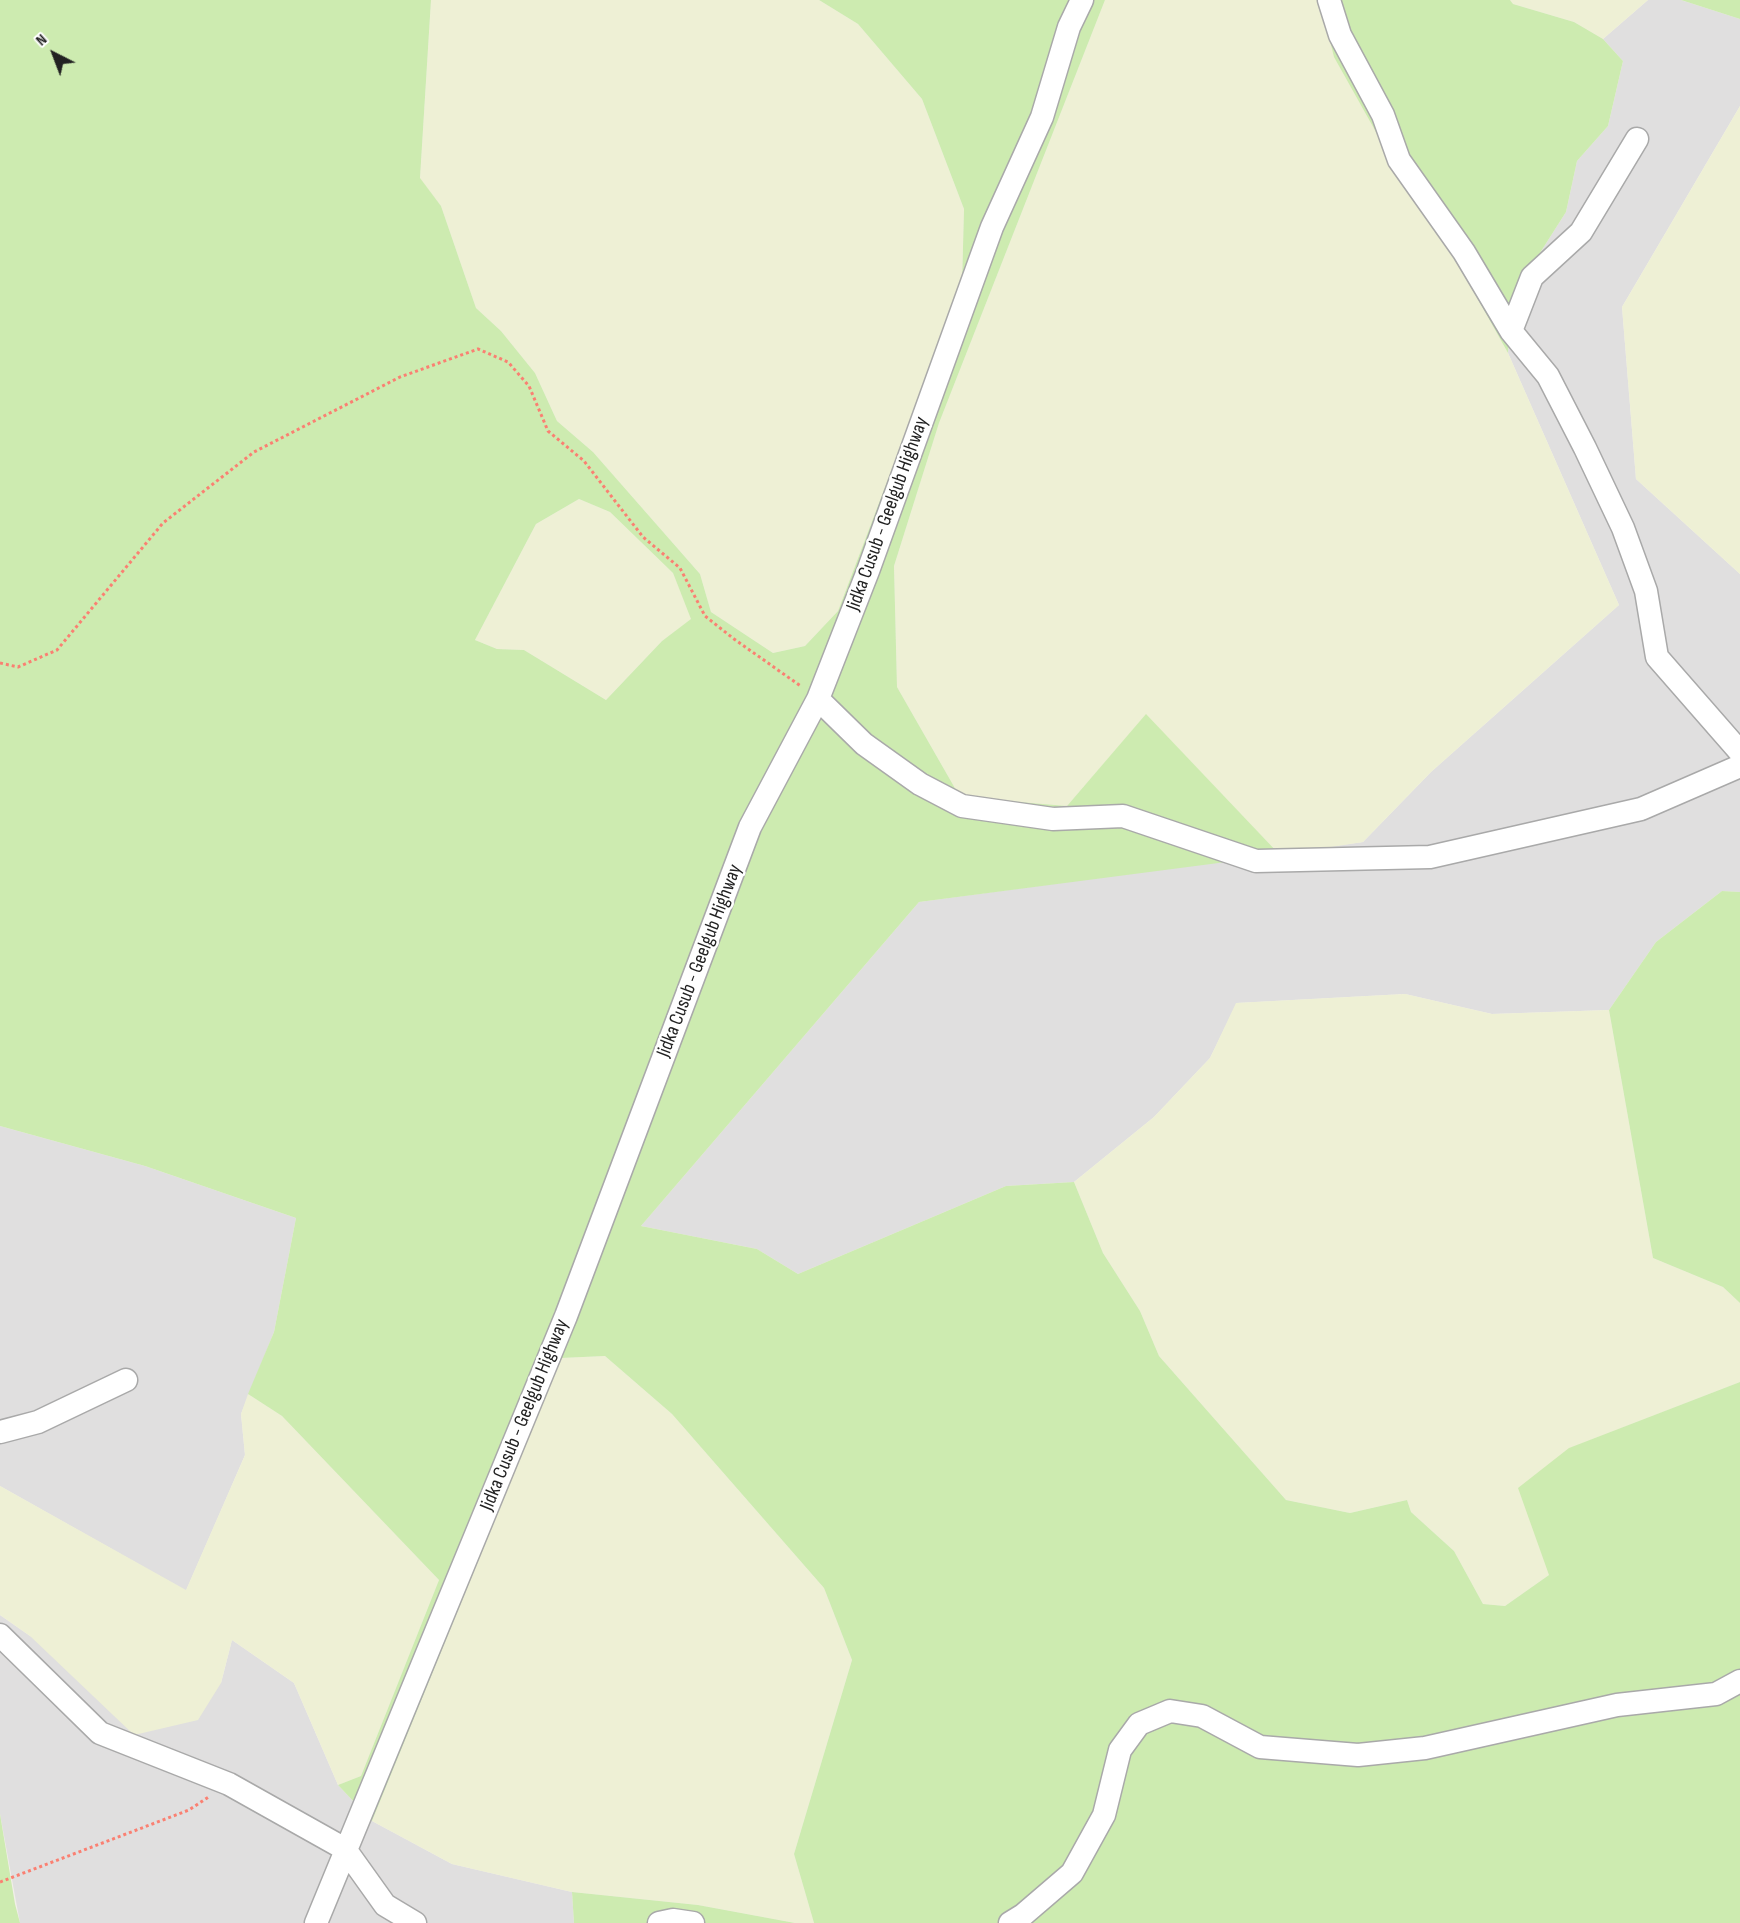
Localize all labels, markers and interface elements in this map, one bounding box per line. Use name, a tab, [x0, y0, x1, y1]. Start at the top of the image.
north arrow	[24, 24, 84, 84]
text: N	[32, 30, 51, 50]
street label: Jidka Cusub - Geelgub Highway	[842, 414, 934, 614]
street label: Jidka Cusub - Geelgub Highway	[652, 861, 748, 1061]
street label: Jidka Cusub - Geelgub Highway	[476, 1316, 574, 1514]

